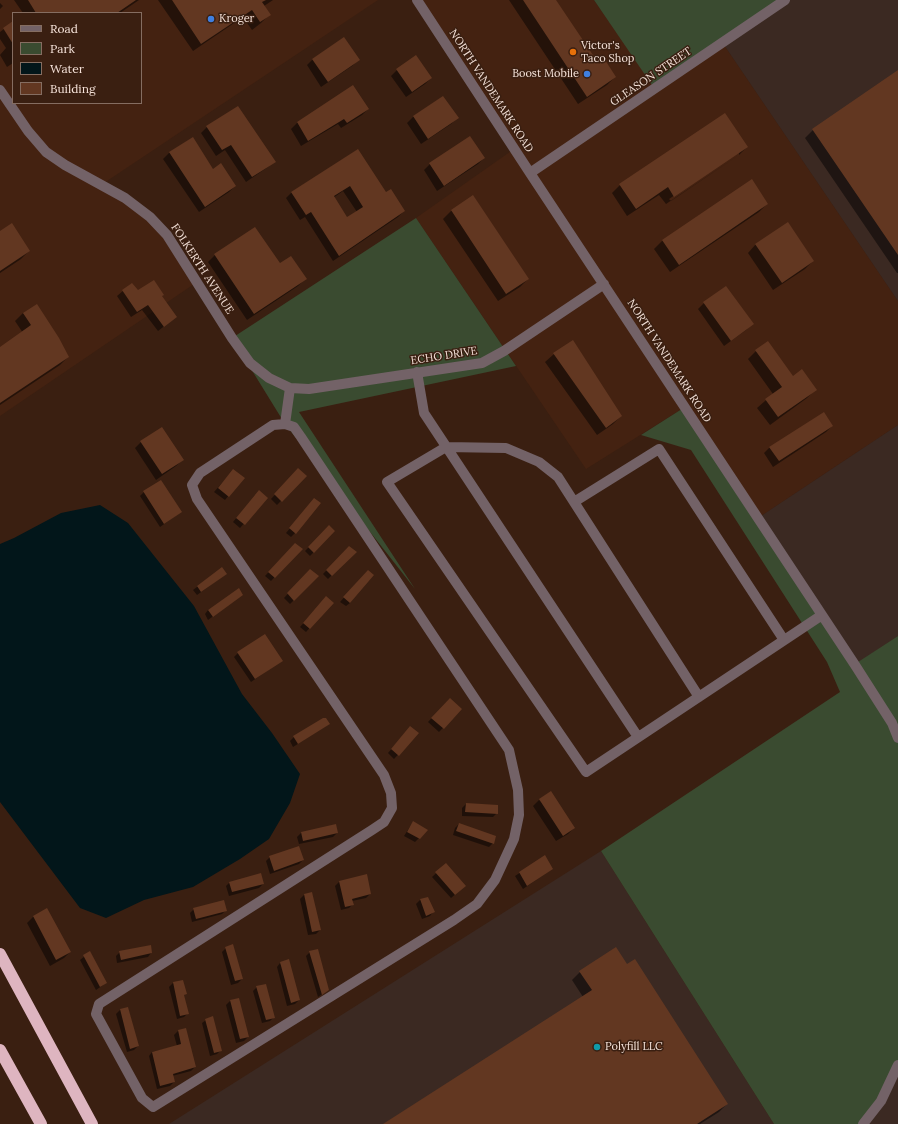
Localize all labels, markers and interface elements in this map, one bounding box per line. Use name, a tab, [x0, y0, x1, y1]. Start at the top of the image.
legend	[12, 12, 142, 104]
place label: Kroger	[219, 12, 254, 26]
marker: Kroger	[206, 14, 216, 24]
text: Road	[50, 21, 78, 36]
street label: NORTH VANDEMARK ROAD	[446, 27, 536, 155]
place label: Victor's Taco Shop	[581, 39, 634, 65]
text: Park	[50, 41, 75, 56]
street label: GLEASON STREET	[608, 45, 694, 109]
marker: Victor's Taco Shop	[568, 47, 578, 57]
text: Water	[50, 61, 84, 76]
place label: Boost Mobile	[512, 67, 579, 81]
marker: Boost Mobile	[582, 69, 592, 79]
text: Building	[50, 81, 96, 96]
street label: FOLKERTH AVENUE	[168, 222, 236, 316]
street label: NORTH VANDEMARK ROAD	[624, 297, 714, 425]
street label: ECHO DRIVE	[410, 344, 478, 368]
place label: Polyfill LLC	[605, 1040, 663, 1054]
marker: Polyfill LLC	[592, 1042, 602, 1052]

